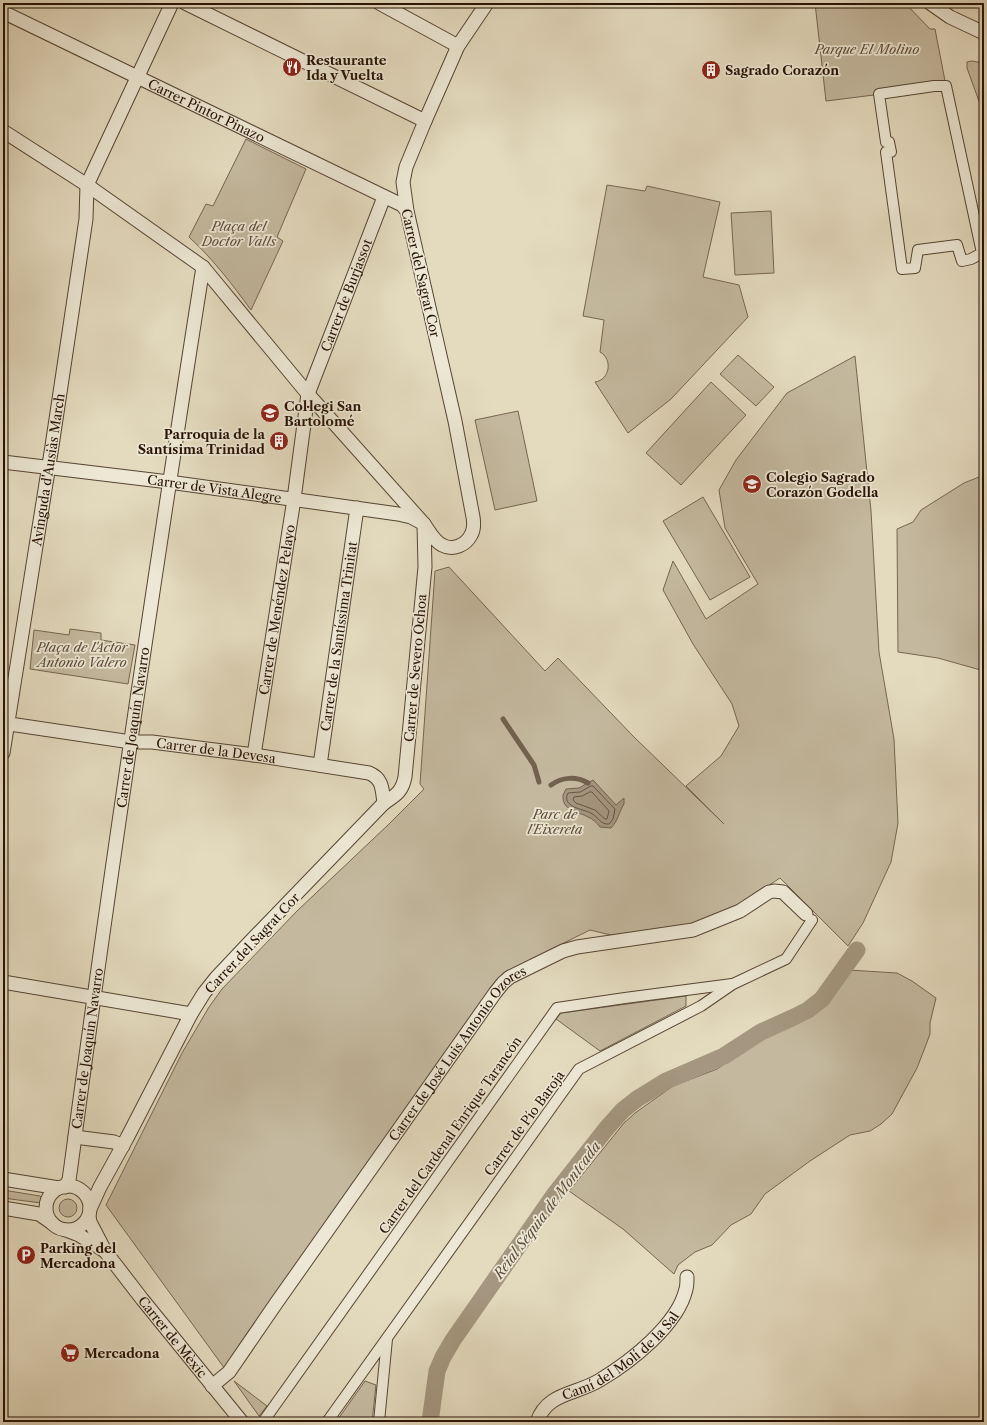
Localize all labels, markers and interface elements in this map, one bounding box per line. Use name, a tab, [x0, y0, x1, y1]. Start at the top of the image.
park label: Parque El Molino	[814, 41, 919, 57]
place label: Restaurante Ida y Vuelta	[306, 52, 387, 83]
restaurant icon: Restaurante Ida y Vuelta	[281, 56, 303, 78]
building icon: Sagrado Corazón	[700, 59, 722, 81]
place label: Sagrado Corazón	[725, 62, 839, 78]
street label: Carrer Pintor Pinazo	[145, 75, 268, 145]
street label: Carrer del Sagrat Cor	[398, 207, 444, 339]
park label: Plaça del Doctor Valls	[201, 218, 277, 249]
street label: Carrer de Burjassot	[317, 236, 375, 354]
street label: Avinguda d'Ausiàs March	[28, 392, 68, 548]
place label: Col·legi San Bartolomé	[284, 398, 362, 429]
school or university icon: Col·legi San Bartolomé	[259, 402, 281, 424]
place label: Parroquia de la Santísima Trinidad	[138, 426, 265, 457]
building icon: Parroquia de la Santísima Trinidad	[268, 430, 290, 452]
place label: Colegio Sagrado Corazón Godella	[766, 469, 879, 500]
street label: Carrer de Vista Alegre	[146, 471, 282, 506]
school or university icon: Colegio Sagrado Corazón Godella	[741, 473, 763, 495]
street label: Carrer de Menéndez Pelayo	[255, 523, 298, 696]
street label: Carrer de la Santíssima Trinitat	[317, 540, 360, 732]
street label: Carrer de Severo Ochoa	[401, 593, 429, 743]
park label: Plaça de l'Actor Antonio Valero	[35, 639, 128, 670]
street label: Carrer de Joaquín Navarro	[113, 646, 153, 809]
street label: Carrer de la Devesa	[155, 735, 277, 766]
park label: Parc de l'Eixereta	[527, 806, 583, 837]
street label: Carrer del Sagrat Cor	[201, 889, 303, 997]
street label: Carrer de José Luis Antonio Ozores	[385, 962, 529, 1144]
street label: Carrer de Joaquín Navarro	[68, 967, 106, 1130]
street label: Carrer del Cardenal Enrique Tarancón	[375, 1033, 525, 1237]
street label: Carrer de Pío Baroja	[480, 1067, 568, 1179]
water label: Reial Séquia de Montcada	[489, 1137, 605, 1283]
place label: Parking del Mercadona	[40, 1240, 117, 1271]
parking icon: Parking del Mercadona	[15, 1244, 37, 1266]
street label: Carrer de Mèxic	[135, 1293, 211, 1381]
street label: Camí del Molí de la Sal	[560, 1308, 682, 1403]
supermarket icon: Mercadona	[59, 1342, 81, 1364]
place label: Mercadona	[84, 1345, 160, 1361]

